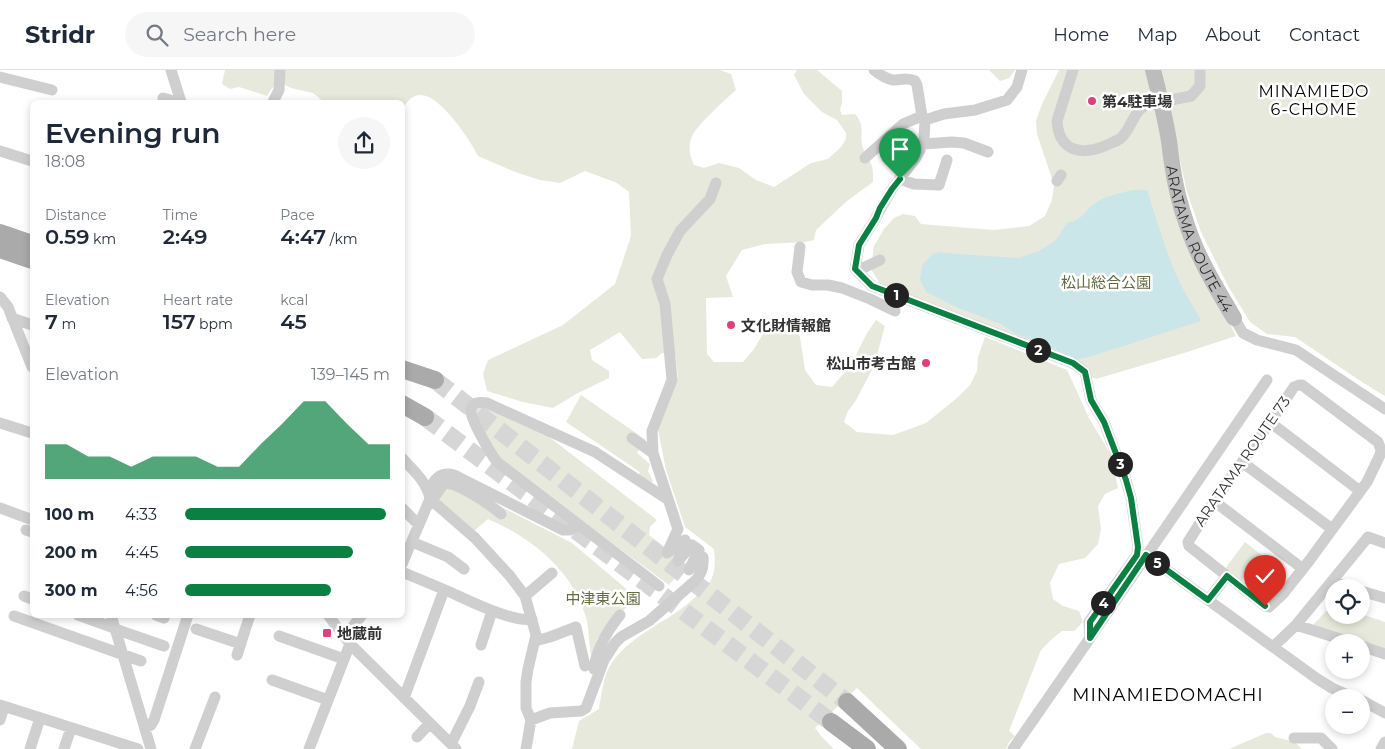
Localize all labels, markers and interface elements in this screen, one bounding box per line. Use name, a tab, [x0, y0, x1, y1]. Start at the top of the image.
search box	[125, 12, 475, 57]
text: Stridr	[25, 20, 95, 49]
icon: search	[143, 21, 171, 49]
text: Search here	[183, 23, 296, 46]
text: Home	[1053, 24, 1109, 46]
text: Map	[1137, 24, 1177, 46]
text: About	[1205, 24, 1261, 46]
text: Contact	[1289, 24, 1360, 46]
district label: MINAMIEDO 6-CHOME	[1258, 82, 1370, 119]
place label: 第4駐車場	[1102, 92, 1172, 111]
marker: 第4駐車場	[1086, 95, 1098, 107]
text: Evening run	[45, 116, 220, 150]
button: share	[338, 117, 390, 169]
pin	[879, 128, 921, 179]
icon: arrive	[886, 135, 914, 163]
text: 18:08	[45, 152, 85, 171]
street label: ARATAMA ROUTE 44	[1163, 164, 1238, 315]
text: Distance	[45, 206, 107, 224]
text: Time	[163, 206, 198, 224]
text: Pace	[280, 206, 315, 224]
text: 0.59	[45, 224, 89, 249]
text: 2:49	[163, 224, 207, 249]
text: 4:47	[280, 224, 326, 249]
text: km	[89, 230, 116, 248]
text: /km	[326, 230, 358, 248]
park label: 松山総合公園	[1061, 273, 1151, 292]
pin: 1	[884, 282, 908, 308]
text: 1	[894, 286, 899, 304]
text: Elevation	[45, 291, 110, 309]
text: Heart rate	[163, 291, 233, 309]
text: kcal	[280, 291, 308, 309]
text: 7	[45, 309, 58, 334]
text: 157	[163, 309, 195, 334]
text: 45	[280, 309, 307, 334]
text: m	[58, 315, 76, 333]
text: bpm	[195, 315, 233, 333]
place label: 文化財情報館	[741, 316, 831, 335]
marker: 文化財情報館	[725, 319, 737, 331]
pin: 2	[1026, 338, 1050, 362]
text: 2	[1034, 341, 1043, 359]
place label: 松山市考古館	[826, 354, 916, 373]
marker: 松山市考古館	[920, 357, 932, 369]
text: Elevation	[45, 365, 119, 384]
text: 139–145 m	[311, 365, 390, 384]
street label: ARATAMA ROUTE 73	[1190, 392, 1294, 530]
pin: 3	[1108, 452, 1132, 476]
text: 3	[1116, 455, 1125, 473]
text: 100 m	[45, 505, 94, 524]
text: 4:33	[125, 505, 157, 524]
text: 200 m	[45, 543, 97, 562]
text: 4:45	[125, 543, 159, 562]
pin: 5	[1144, 550, 1170, 576]
text: 5	[1153, 554, 1162, 572]
pin	[1244, 555, 1286, 606]
icon: check	[1251, 562, 1279, 590]
map controls	[1325, 579, 1370, 734]
button: locate	[1325, 579, 1370, 624]
text: 300 m	[45, 581, 98, 600]
text: 4:56	[125, 581, 158, 600]
park label: 中津東公園	[565, 589, 641, 608]
pin: 4	[1090, 590, 1116, 616]
text: 4	[1099, 594, 1108, 612]
place label: 地蔵前	[337, 624, 382, 643]
marker: 地蔵前	[321, 627, 333, 639]
button: +	[1325, 634, 1370, 679]
district label: MINAMIEDOMACHI	[1072, 684, 1264, 706]
button: −	[1325, 689, 1370, 734]

